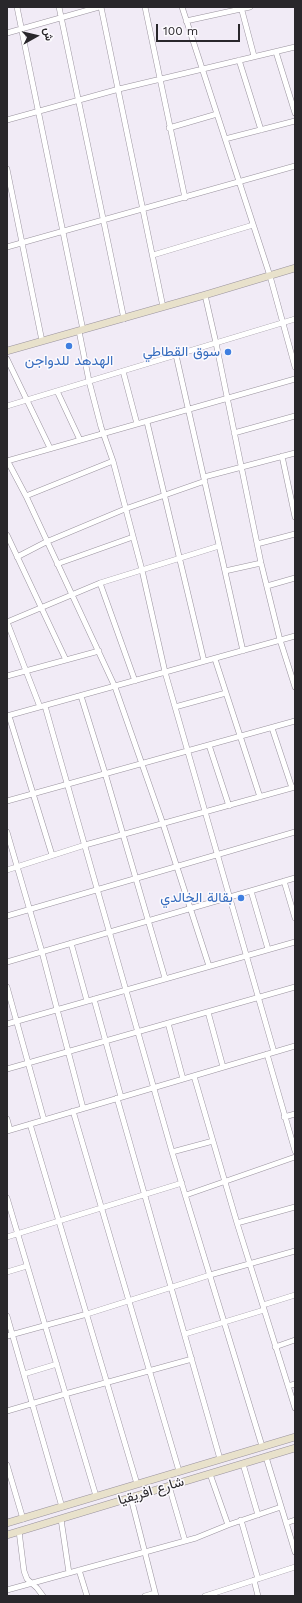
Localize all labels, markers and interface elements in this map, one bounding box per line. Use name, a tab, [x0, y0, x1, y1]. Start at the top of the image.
north arrow	[16, 16, 56, 56]
scale bar	[158, 16, 242, 42]
text: 100 m	[163, 24, 198, 38]
text: ش	[41, 27, 56, 42]
marker: الهدهد للدواجن	[64, 341, 74, 351]
place label: سوق القطاطي	[143, 344, 220, 360]
marker: سوق القطاطي	[223, 347, 233, 357]
place label: الهدهد للدواجن	[25, 353, 113, 369]
place label: بقالة الخالدي	[160, 890, 233, 906]
marker: بقالة الخالدي	[236, 893, 246, 903]
street label: شارع افريقيا	[116, 1473, 186, 1509]

